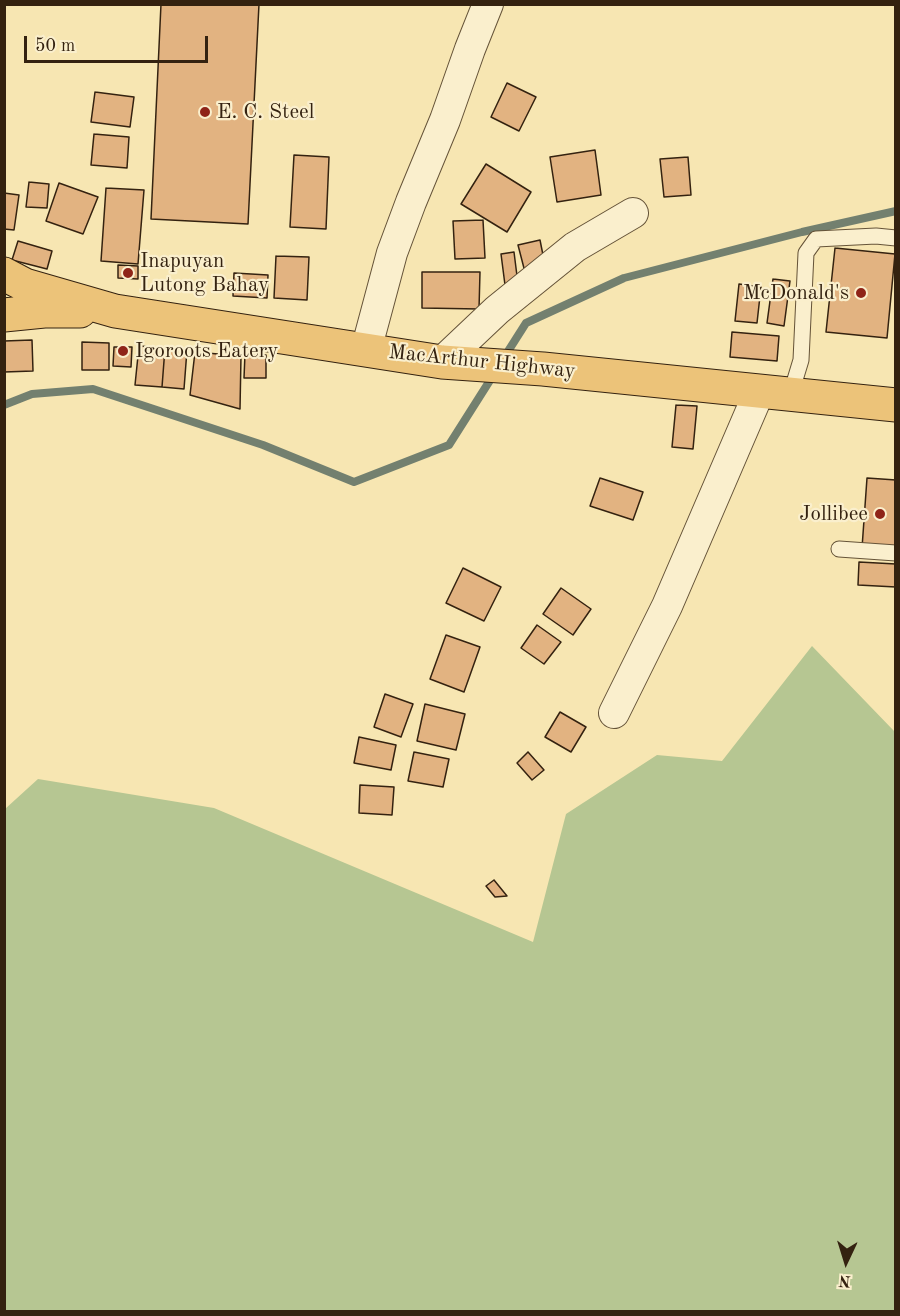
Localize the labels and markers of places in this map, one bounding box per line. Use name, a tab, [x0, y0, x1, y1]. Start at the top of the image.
place label: E. C. Steel	[217, 99, 314, 125]
marker: E. C. Steel	[198, 105, 212, 119]
place label: Inapuyan Lutong Bahay	[140, 248, 269, 298]
marker: Inapuyan Lutong Bahay	[121, 266, 135, 280]
place label: McDonald's	[743, 280, 849, 306]
marker: McDonald's	[854, 286, 868, 300]
place label: Igoroots Eatery	[135, 338, 278, 364]
marker: Igoroots Eatery	[116, 344, 130, 358]
place label: Jollibee	[799, 501, 868, 527]
marker: Jollibee	[873, 507, 887, 521]

